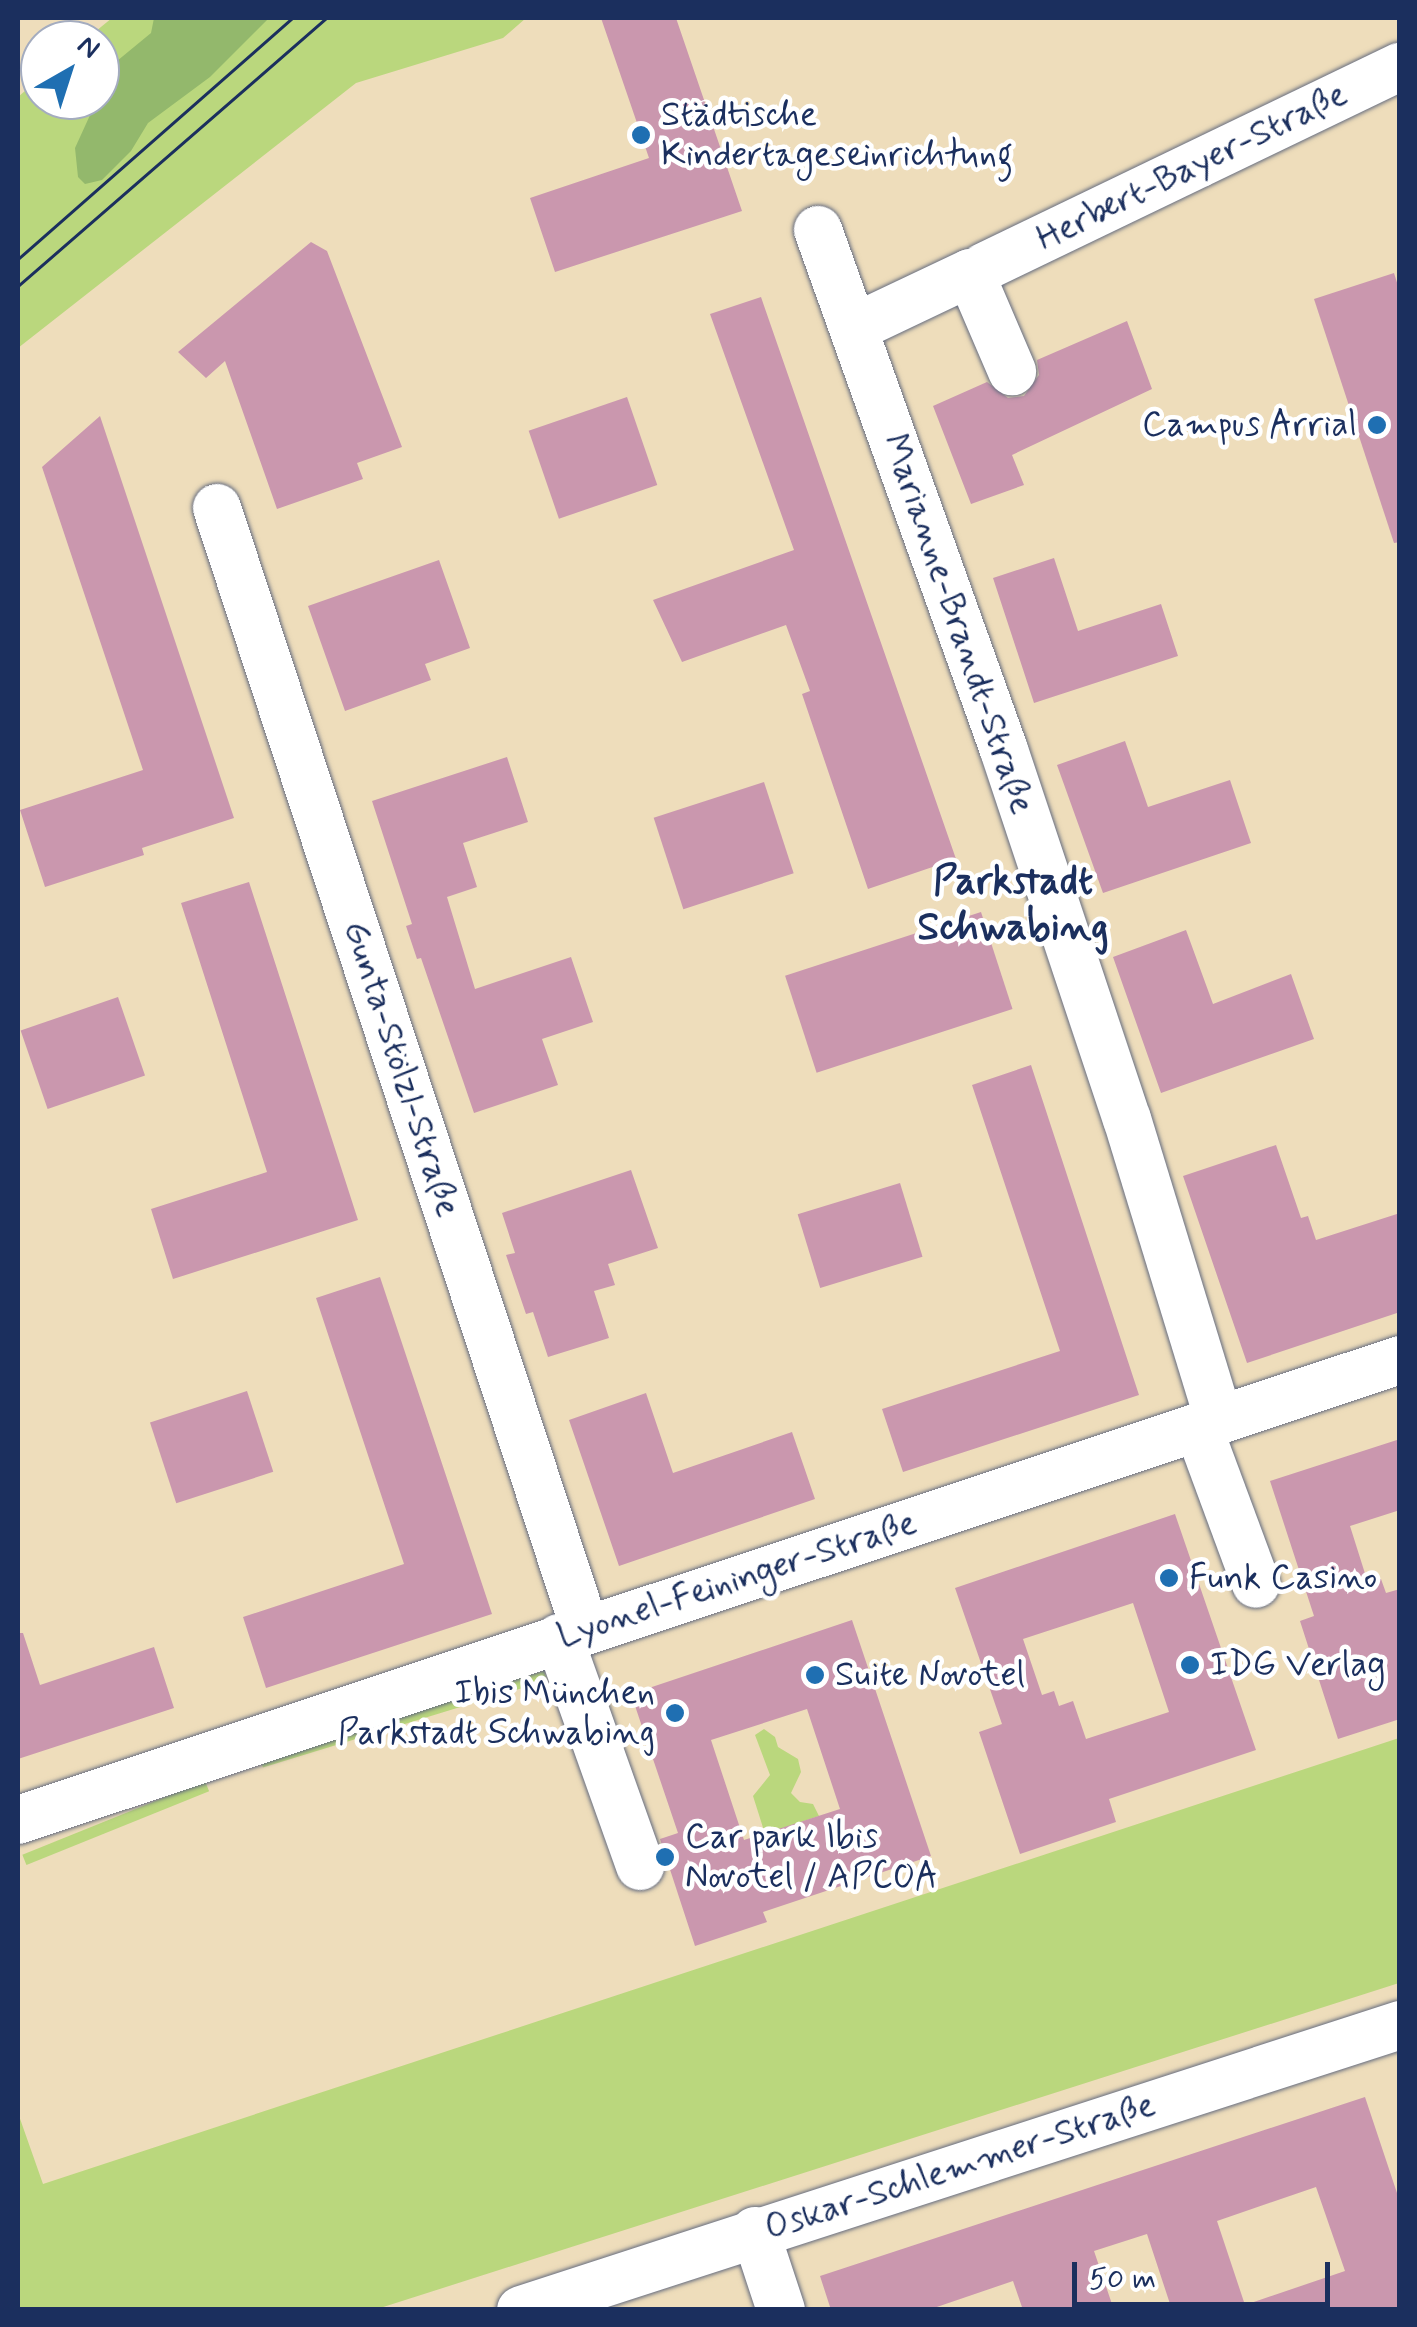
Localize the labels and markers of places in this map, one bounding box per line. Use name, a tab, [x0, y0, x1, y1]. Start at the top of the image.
place label: Städtische Kindertageseinrichtung	[661, 94, 1013, 176]
marker: Städtische Kindertageseinrichtung	[630, 124, 652, 146]
place label: Campus Arrial	[1141, 404, 1357, 446]
marker: Campus Arrial	[1366, 414, 1388, 436]
place label: Funk Casino	[1189, 1557, 1377, 1599]
marker: Funk Casino	[1158, 1567, 1180, 1589]
place label: IDG Verlag	[1210, 1644, 1377, 1686]
place label: Suite Novotel	[835, 1654, 1026, 1696]
marker: IDG Verlag	[1179, 1654, 1201, 1676]
marker: Suite Novotel	[804, 1664, 826, 1686]
place label: Ibis München Parkstadt Schwabing	[338, 1672, 655, 1754]
marker: Ibis München Parkstadt Schwabing	[664, 1702, 686, 1724]
place label: Car park Ibis Novotel / APCOA	[685, 1816, 938, 1898]
marker: Car park Ibis Novotel / APCOA	[654, 1846, 676, 1868]

